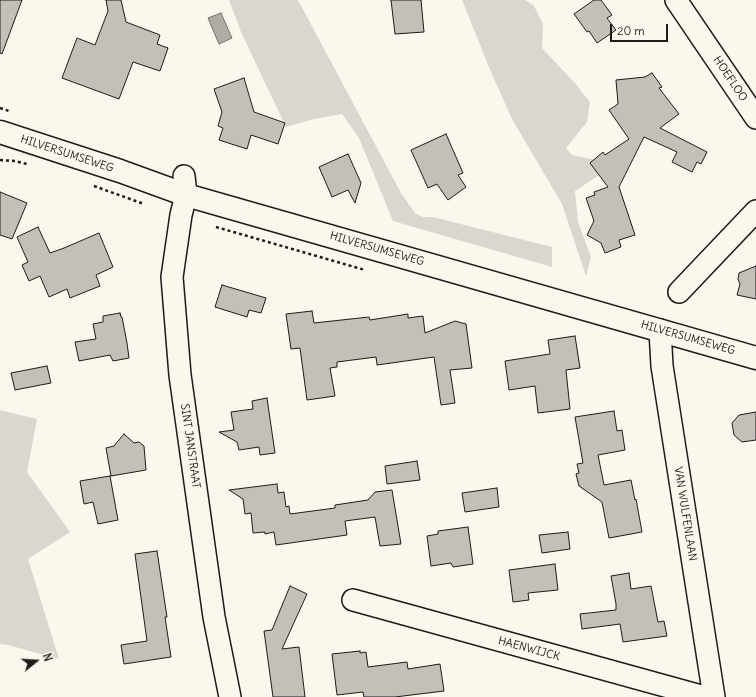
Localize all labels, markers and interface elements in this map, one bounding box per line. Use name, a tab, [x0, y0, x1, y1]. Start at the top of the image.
scale bar	[612, 16, 670, 42]
text: 20 m	[617, 23, 645, 38]
street label: HOEFLOO	[710, 54, 750, 104]
street label: HILVERSUMSEWEG	[19, 133, 115, 175]
street label: HILVERSUMSEWEG	[328, 229, 426, 269]
street label: HILVERSUMSEWEG	[639, 318, 737, 358]
street label: SINT JANSTRAAT	[178, 403, 202, 489]
street label: VAN WULFENLAAN	[671, 466, 699, 562]
street label: HAENWIJCK	[497, 634, 561, 664]
north arrow	[16, 641, 56, 681]
text: N	[40, 652, 55, 663]

